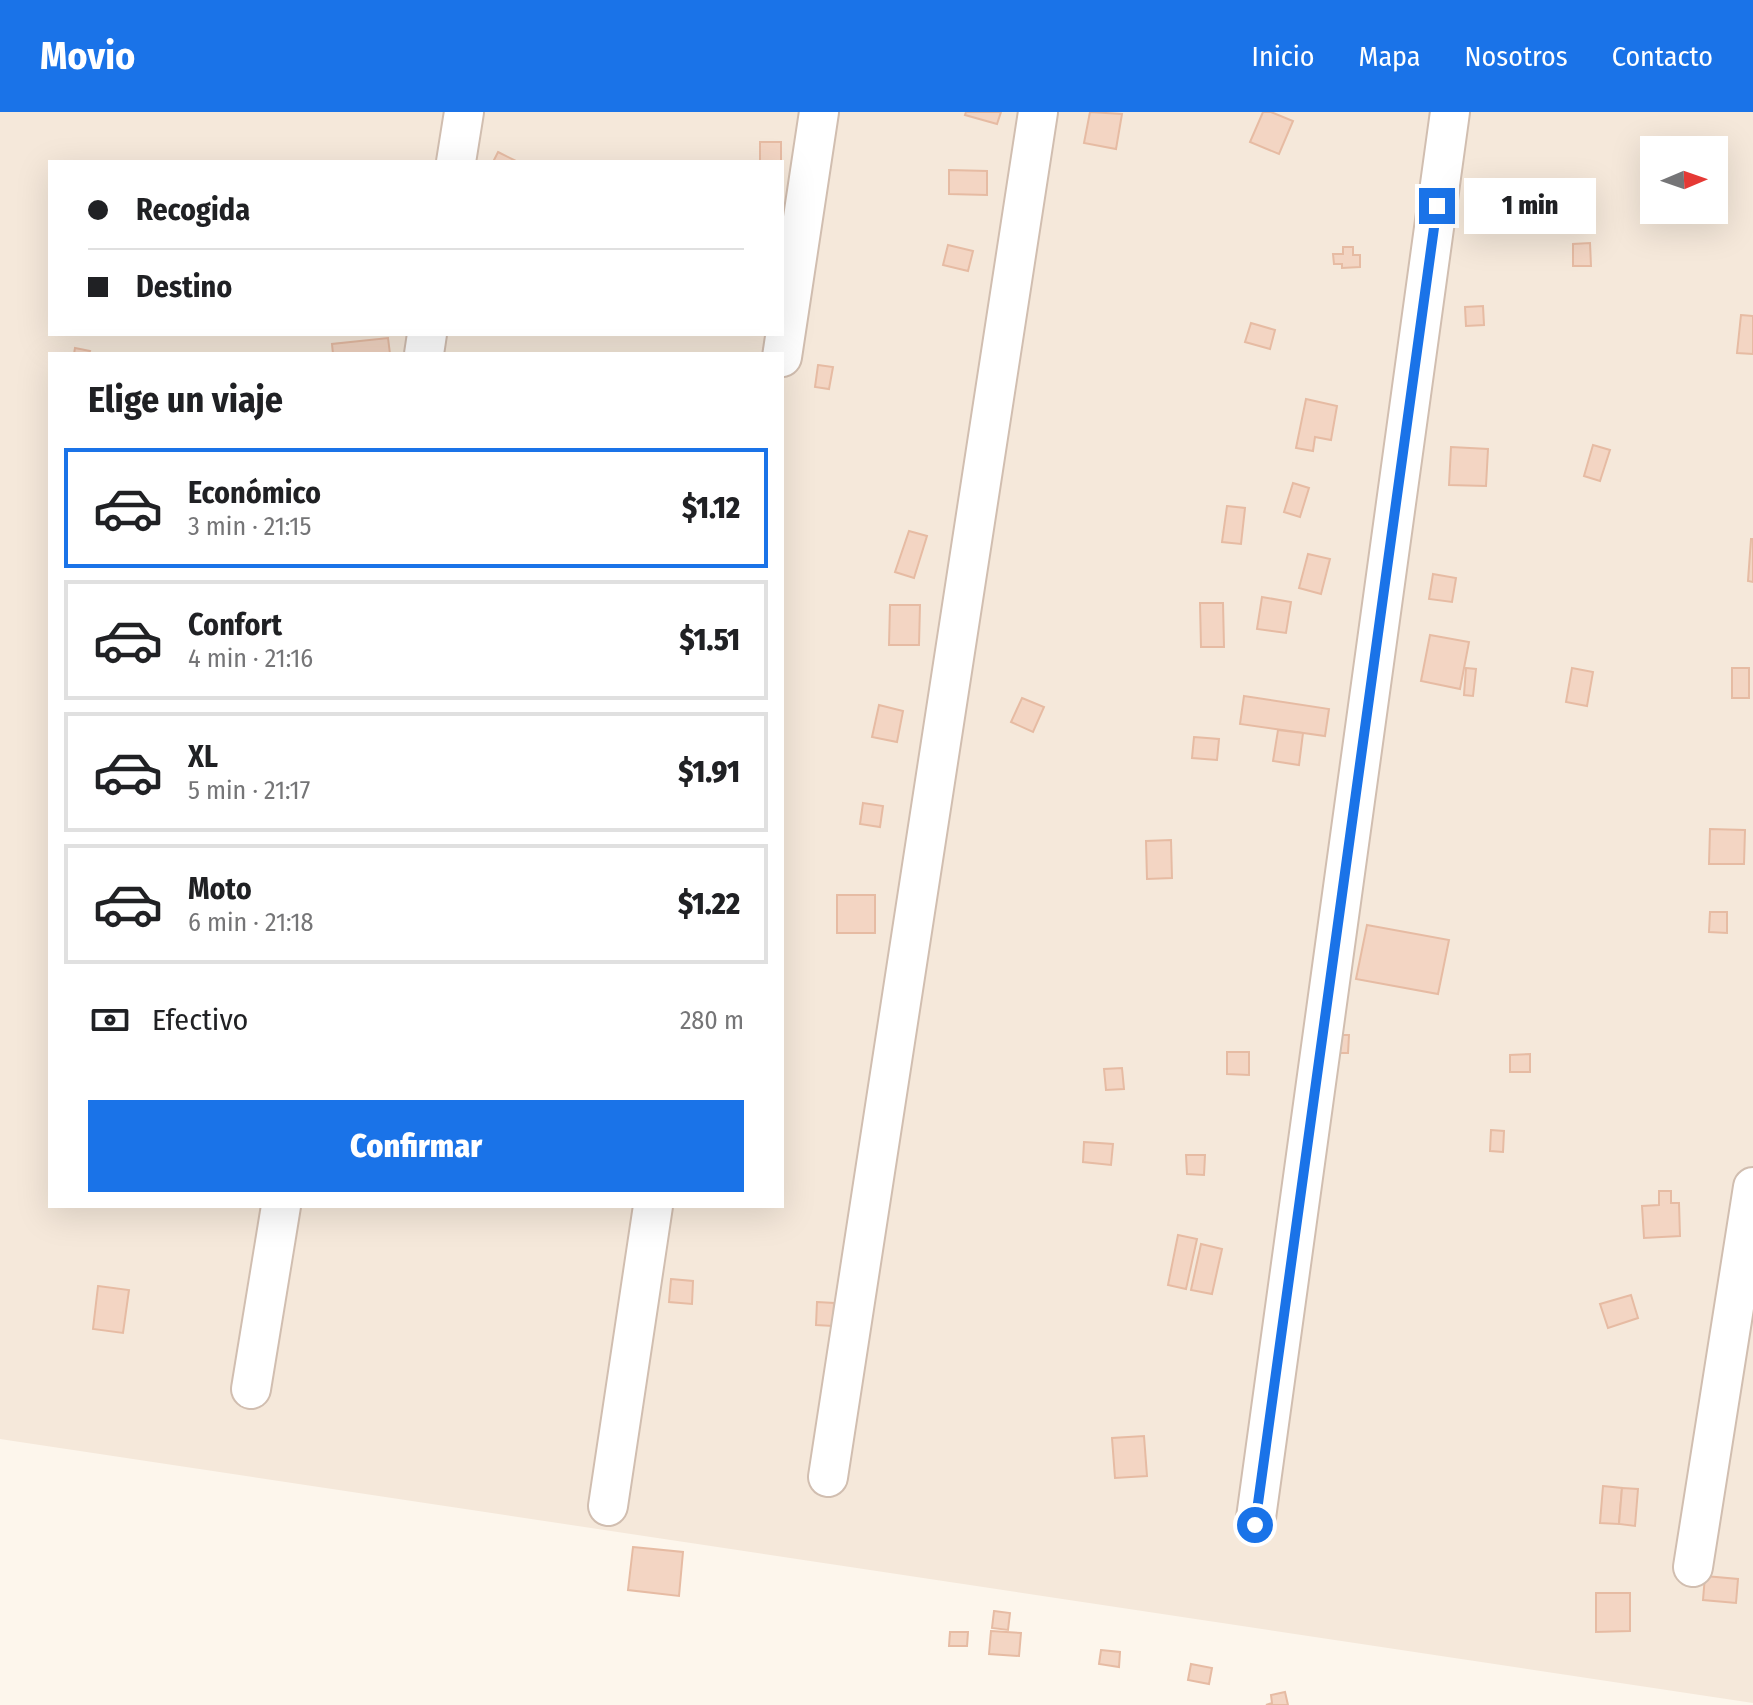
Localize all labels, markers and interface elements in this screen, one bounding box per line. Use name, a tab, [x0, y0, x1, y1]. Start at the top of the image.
text: Movio	[40, 33, 135, 79]
text: Inicio	[1252, 40, 1314, 73]
text: Mapa	[1358, 40, 1420, 73]
text: Nosotros	[1464, 40, 1568, 73]
text: Contacto	[1612, 40, 1713, 73]
north arrow	[1640, 136, 1728, 224]
map controls	[1640, 136, 1728, 224]
callout: 1 min	[1465, 178, 1597, 234]
route end	[1419, 188, 1455, 224]
text: 1 min	[1502, 190, 1558, 221]
text: Recogida	[136, 192, 250, 228]
text: Destino	[136, 269, 232, 305]
text: Elige un viaje	[88, 378, 283, 422]
icon: car	[92, 472, 164, 544]
text: Económico	[188, 475, 321, 511]
text: $1.12	[682, 490, 740, 526]
text: 3 min · 21:15	[188, 511, 311, 542]
icon: car	[92, 604, 164, 676]
text: Confort	[188, 607, 282, 643]
text: $1.51	[679, 622, 740, 658]
text: 4 min · 21:16	[188, 643, 313, 674]
icon: car	[92, 736, 164, 808]
text: XL	[188, 739, 218, 775]
text: $1.91	[678, 754, 740, 790]
text: 5 min · 21:17	[188, 775, 310, 806]
icon: car	[92, 868, 164, 940]
text: Moto	[188, 871, 252, 907]
text: $1.22	[678, 886, 740, 922]
text: 6 min · 21:18	[188, 907, 314, 938]
icon: cash	[88, 998, 132, 1042]
text: Efectivo	[152, 1002, 248, 1038]
text: 280 m	[680, 1005, 744, 1036]
button: Confirmar	[88, 1100, 744, 1192]
route start	[1237, 1507, 1273, 1543]

